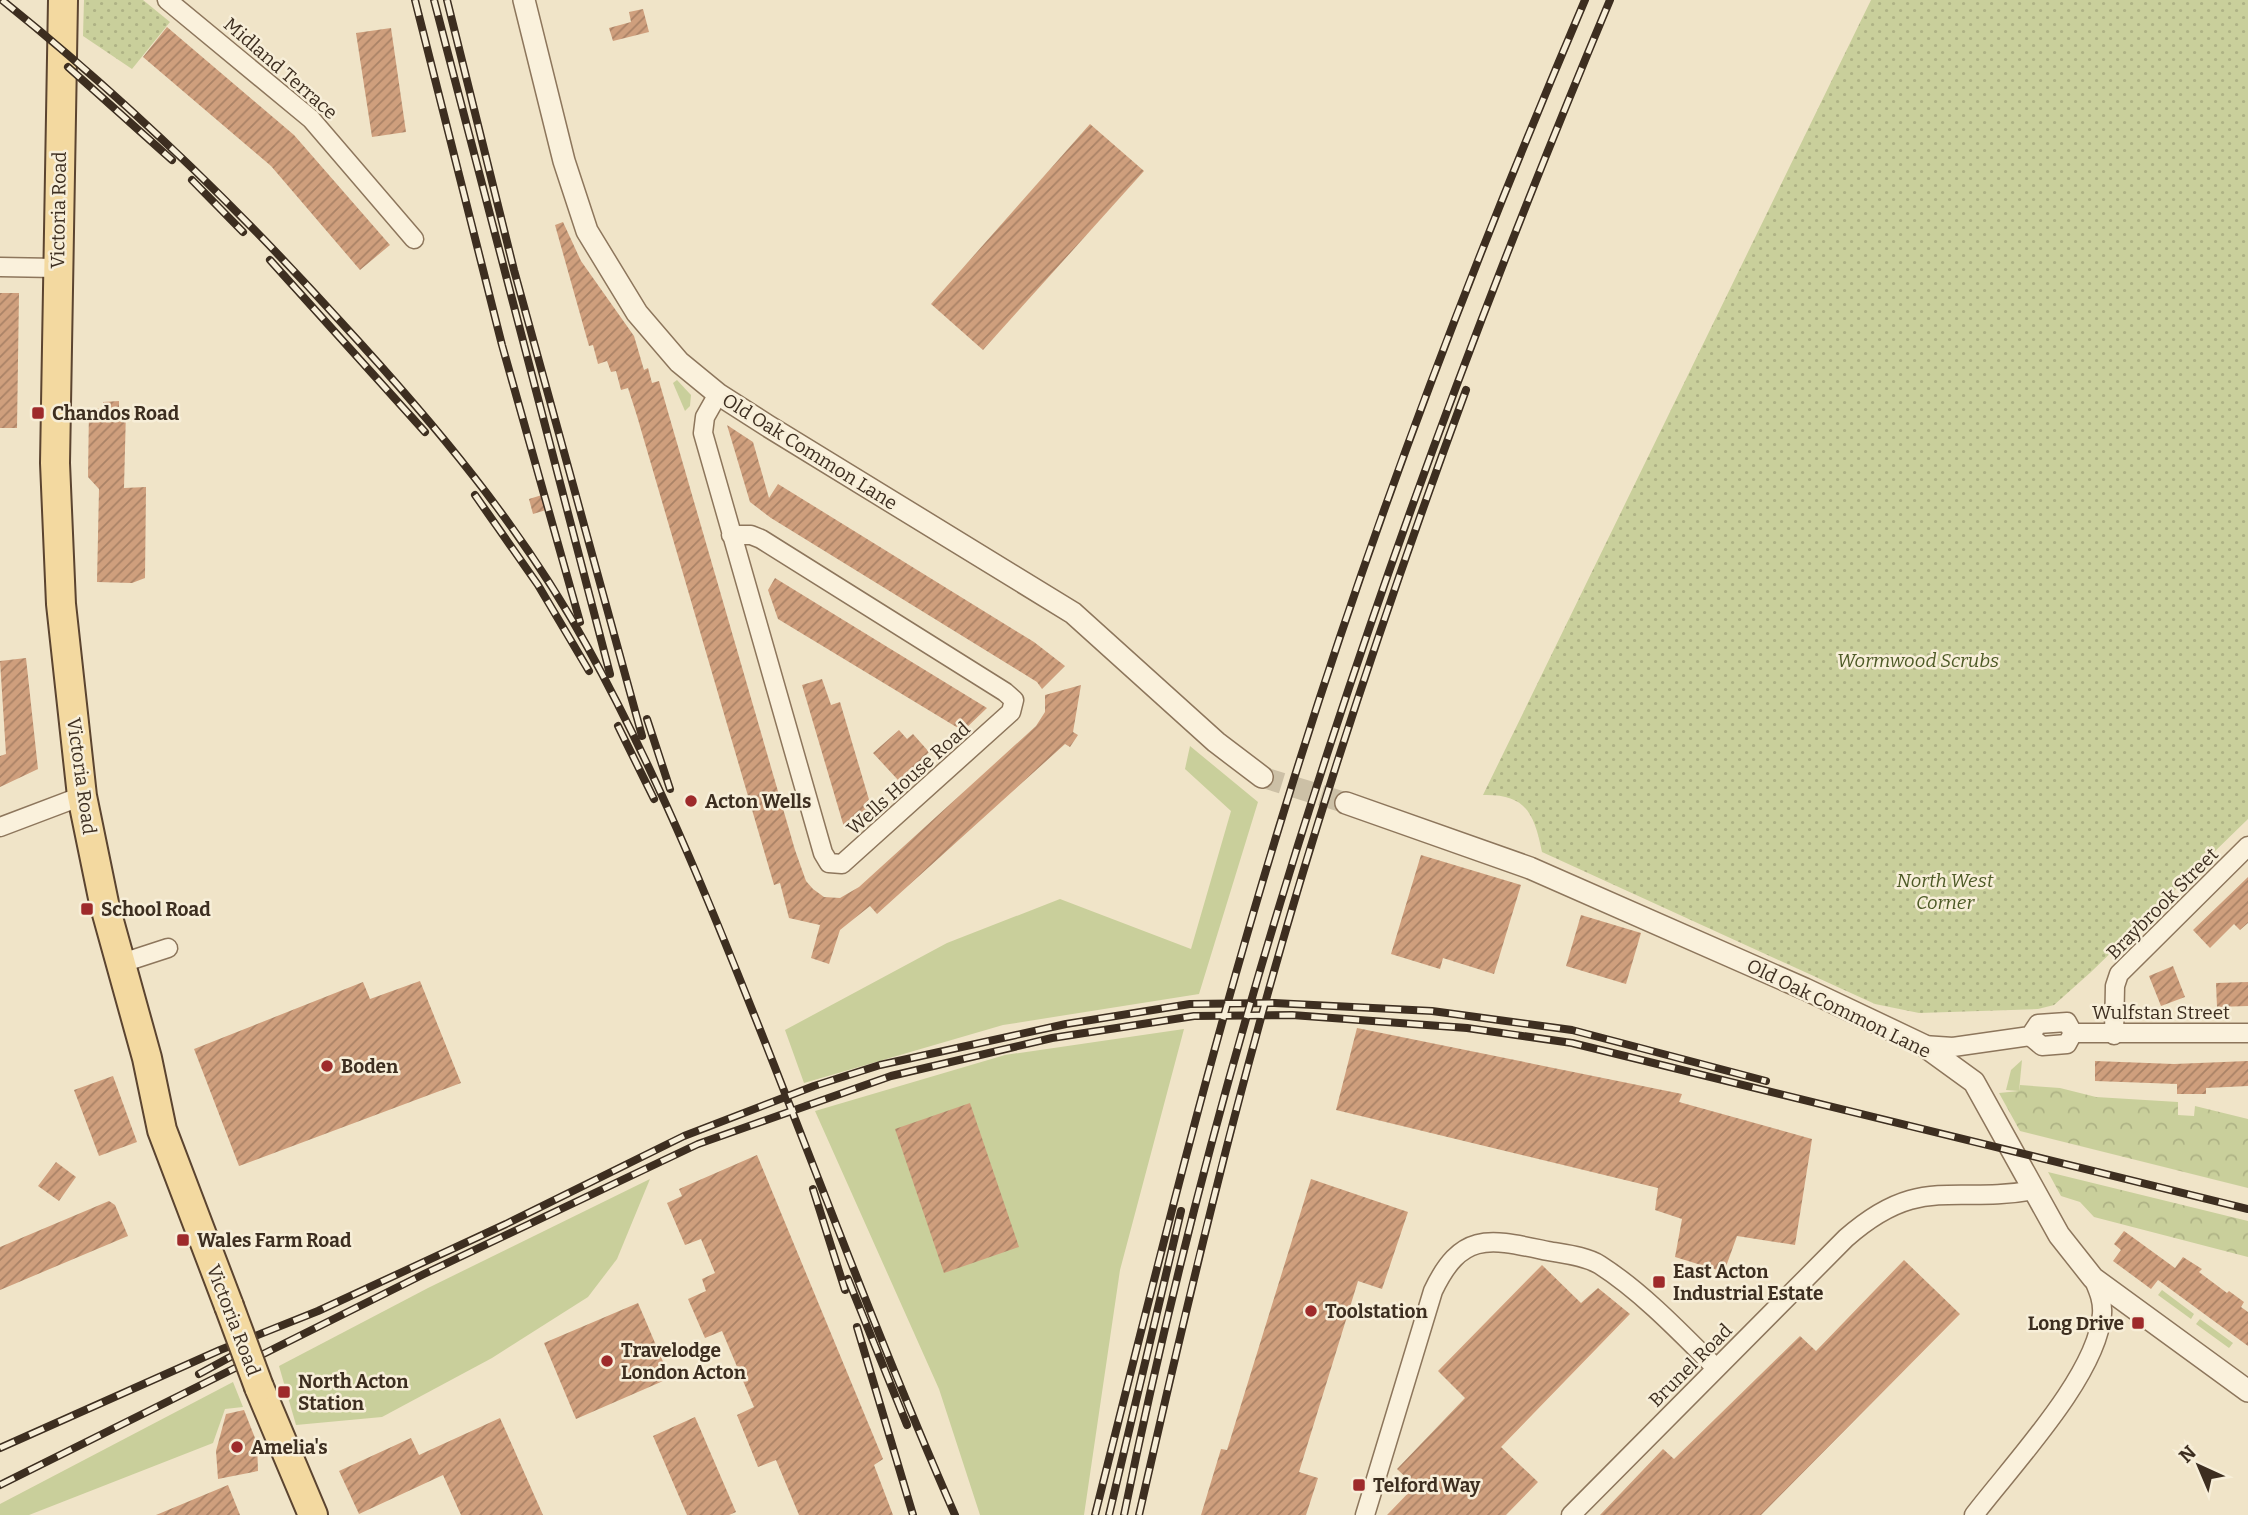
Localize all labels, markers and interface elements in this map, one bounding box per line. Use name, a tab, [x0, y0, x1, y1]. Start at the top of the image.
street label: Midland Terrace	[219, 13, 342, 124]
street label: Victoria Road	[46, 151, 71, 269]
street label: Old Oak Common Lane	[718, 388, 901, 515]
place label: Chandos Road	[52, 402, 180, 425]
marker: Chandos Road	[30, 405, 46, 421]
park label: Wormwood Scrubs	[1837, 649, 1999, 672]
street label: Victoria Road	[62, 716, 101, 836]
street label: Wells House Road	[842, 717, 975, 840]
place label: Acton Wells	[705, 790, 811, 813]
marker: Acton Wells	[683, 793, 699, 809]
street label: Braybrook Street	[2102, 843, 2223, 964]
park label: North West Corner	[1897, 869, 1994, 914]
place label: School Road	[101, 898, 211, 921]
marker: School Road	[79, 901, 95, 917]
street label: Old Oak Common Lane	[1743, 954, 1935, 1063]
street label: Wulfstan Street	[2092, 1001, 2230, 1024]
place label: Boden	[341, 1055, 399, 1078]
marker: Boden	[319, 1058, 335, 1074]
place label: Wales Farm Road	[197, 1229, 352, 1252]
marker: Wales Farm Road	[175, 1232, 191, 1248]
place label: East Acton Industrial Estate	[1673, 1260, 1823, 1305]
street label: Victoria Road	[202, 1261, 265, 1379]
marker: East Acton Industrial Estate	[1651, 1274, 1667, 1290]
place label: Toolstation	[1325, 1300, 1429, 1323]
marker: Toolstation	[1303, 1303, 1319, 1319]
place label: Long Drive	[2028, 1312, 2124, 1335]
marker: Long Drive	[2130, 1315, 2146, 1331]
street label: Brunel Road	[1644, 1319, 1737, 1412]
place label: Travelodge London Acton	[621, 1339, 747, 1384]
marker: Travelodge London Acton	[599, 1353, 615, 1369]
place label: North Acton Station	[298, 1370, 409, 1415]
marker: North Acton Station	[276, 1384, 292, 1400]
north arrow	[2164, 1431, 2234, 1501]
place label: Amelia's	[251, 1436, 328, 1459]
marker: Amelia's	[229, 1439, 245, 1455]
text: N	[2174, 1441, 2201, 1467]
place label: Telford Way	[1373, 1474, 1481, 1497]
marker: Telford Way	[1351, 1477, 1367, 1493]

